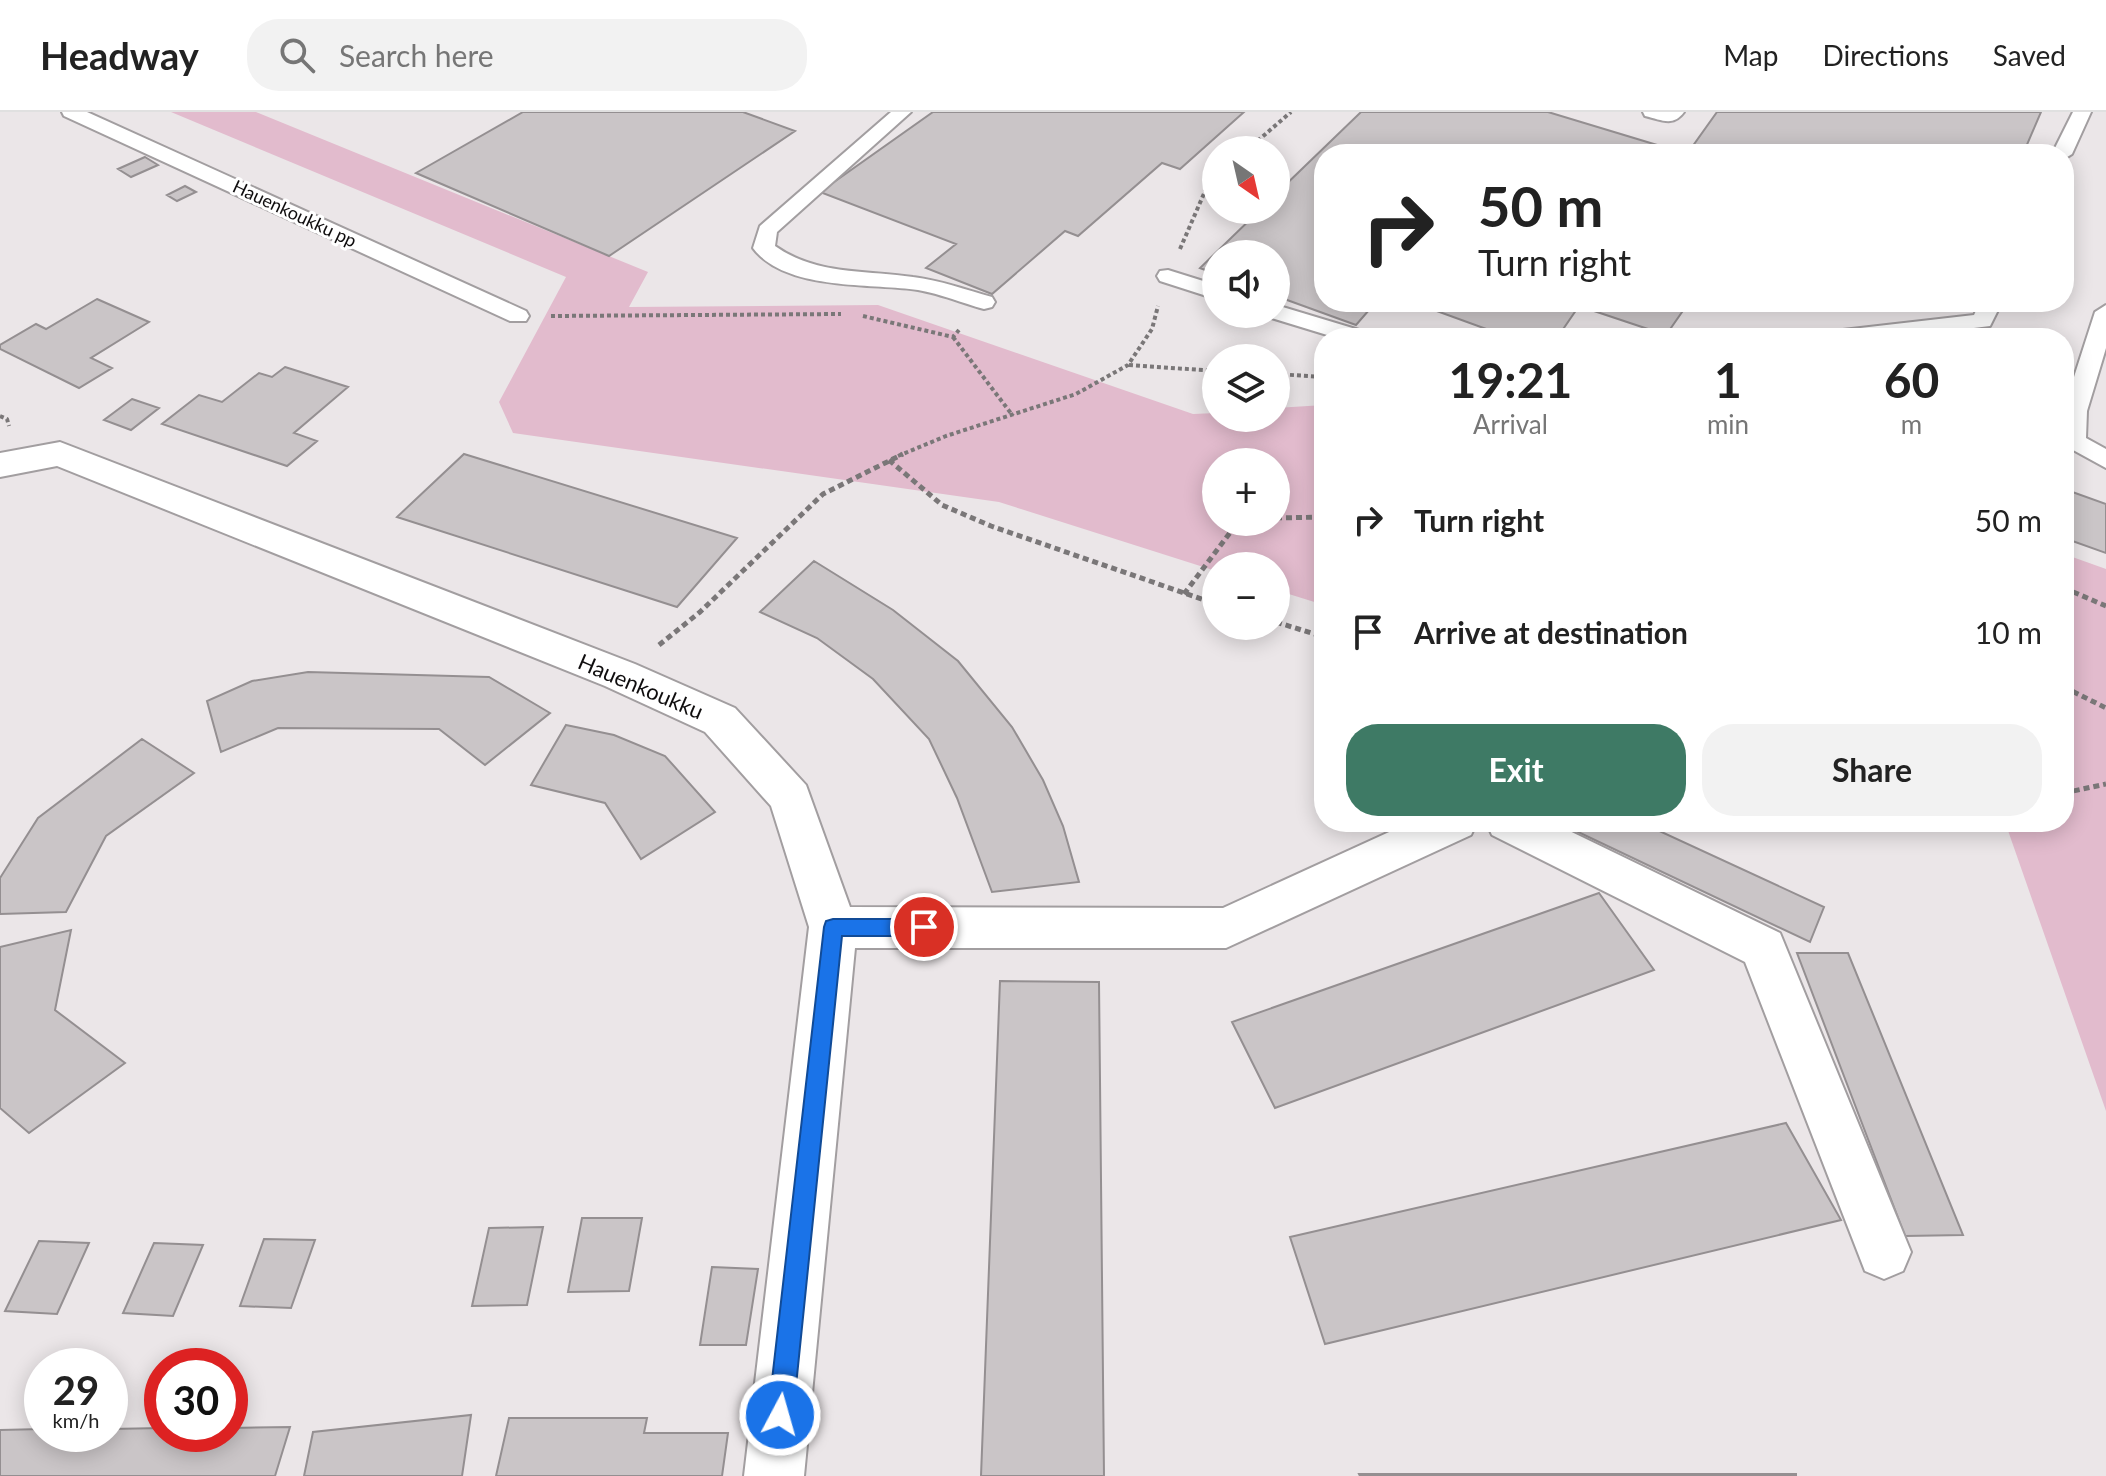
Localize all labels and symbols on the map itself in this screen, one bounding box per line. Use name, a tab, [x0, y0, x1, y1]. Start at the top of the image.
north arrow	[1202, 136, 1290, 224]
street label: Hauenkoukku pp	[230, 175, 360, 251]
street label: Hauenkoukku	[574, 647, 708, 725]
pin	[890, 893, 958, 961]
speed limit sign: 30	[144, 1348, 248, 1452]
position arrow	[738, 1373, 822, 1457]

